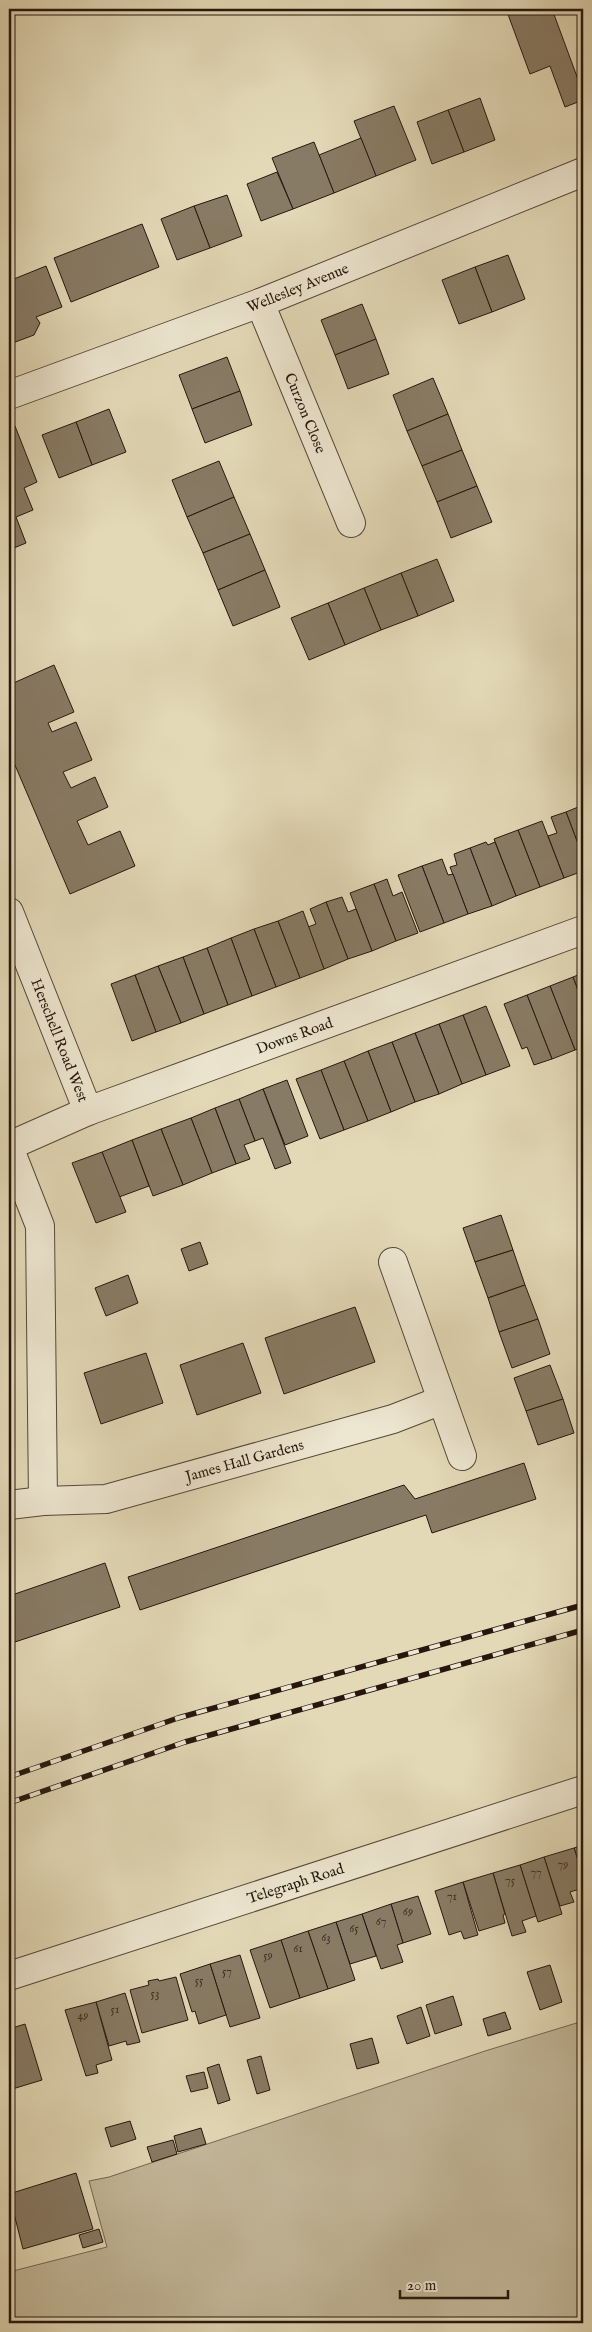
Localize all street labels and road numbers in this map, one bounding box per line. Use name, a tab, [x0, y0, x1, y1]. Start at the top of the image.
street label: Wellesley Avenue	[244, 259, 352, 317]
street label: Curzon Close	[280, 370, 330, 456]
street label: Herschell Road West	[26, 976, 93, 1105]
street label: Downs Road	[253, 1013, 336, 1059]
street label: James Hall Gardens	[181, 1435, 306, 1487]
street label: Telegraph Road	[245, 1859, 347, 1908]

